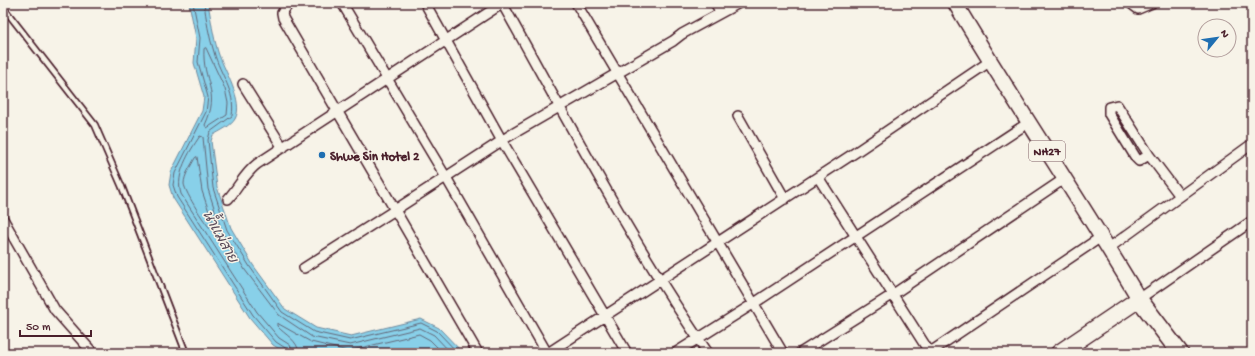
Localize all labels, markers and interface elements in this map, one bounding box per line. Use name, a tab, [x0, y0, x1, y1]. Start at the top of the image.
north arrow	[1197, 18, 1237, 58]
text: N	[1217, 28, 1231, 40]
road number: NH27	[1029, 141, 1065, 161]
marker: Shwe Sin Hotel 2	[317, 150, 327, 160]
place label: Shwe Sin Hotel 2	[330, 150, 420, 165]
water label: น้ำแม่สาย	[198, 205, 247, 268]
scale bar	[20, 312, 91, 338]
text: 50 m	[26, 321, 51, 335]

